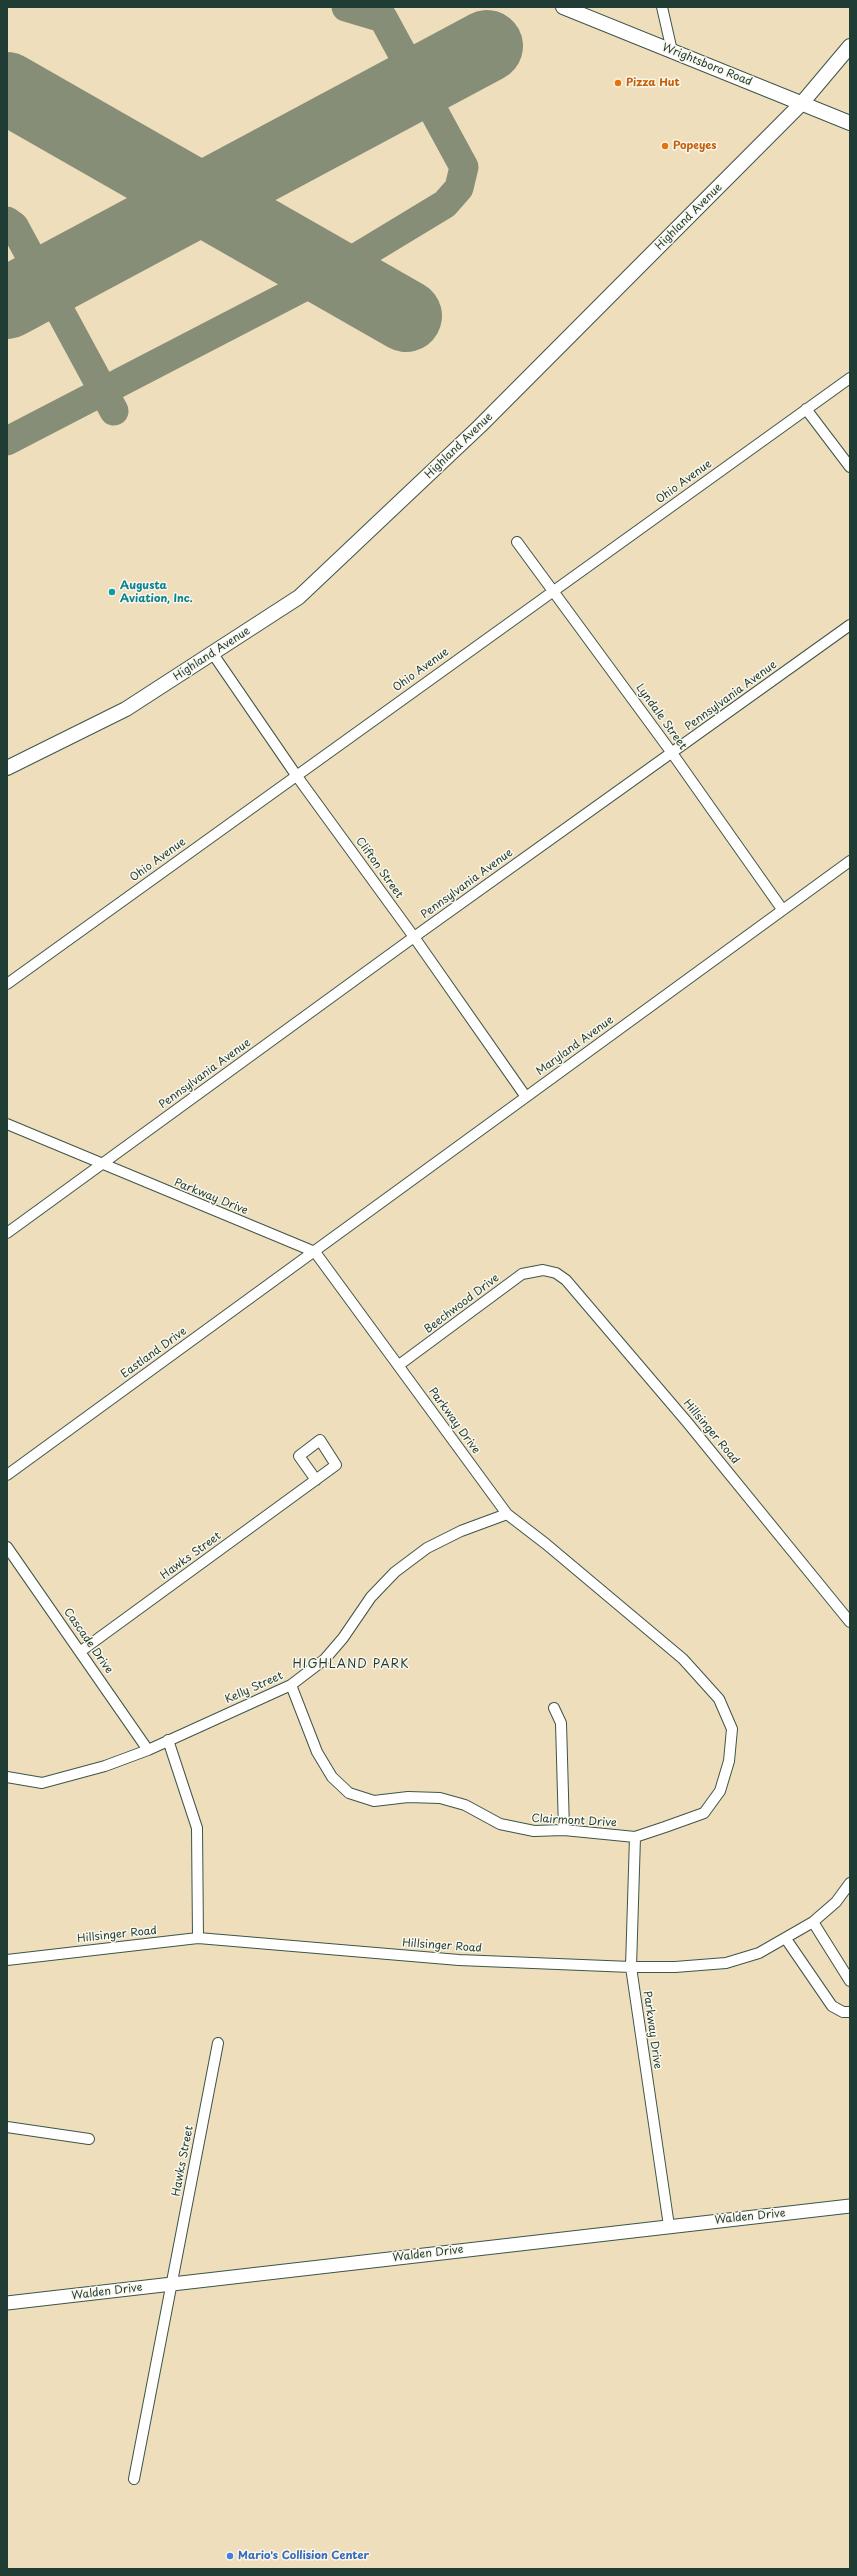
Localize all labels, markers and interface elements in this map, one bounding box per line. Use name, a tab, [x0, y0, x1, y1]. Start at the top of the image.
street label: Wrightsboro Road	[660, 41, 754, 89]
place label: Pizza Hut	[626, 76, 680, 90]
marker: Pizza Hut	[613, 78, 623, 88]
place label: Popeyes	[673, 139, 717, 153]
marker: Popeyes	[660, 141, 670, 151]
street label: Highland Avenue	[653, 181, 725, 253]
street label: Highland Avenue	[422, 410, 496, 482]
street label: Ohio Avenue	[654, 457, 714, 507]
place label: Augusta Aviation, Inc.	[120, 579, 193, 605]
marker: Augusta Aviation, Inc.	[107, 587, 117, 597]
street label: Highland Avenue	[171, 624, 253, 684]
street label: Ohio Avenue	[391, 645, 451, 695]
street label: Pennsylvania Avenue	[683, 658, 779, 734]
street label: Lyndale Street	[633, 682, 689, 752]
street label: Ohio Avenue	[128, 835, 188, 885]
street label: Clifton Street	[352, 835, 406, 901]
street label: Pennsylvania Avenue	[419, 846, 515, 922]
street label: Maryland Avenue	[534, 1014, 616, 1078]
street label: Pennsylvania Avenue	[157, 1036, 253, 1112]
street label: Parkway Drive	[172, 1176, 250, 1218]
street label: Beechwood Drive	[422, 1272, 502, 1336]
street label: Eastland Drive	[119, 1325, 189, 1381]
street label: Parkway Drive	[426, 1385, 482, 1457]
street label: Hillsinger Road	[680, 1397, 742, 1467]
street label: Hawks Street	[158, 1530, 224, 1582]
street label: Cascade Drive	[61, 1606, 115, 1676]
district label: HIGHLAND PARK	[293, 1658, 409, 1672]
street label: Kelly Street	[223, 1669, 285, 1707]
street label: Clairmont Drive	[531, 1812, 617, 1830]
street label: Hillsinger Road	[77, 1924, 157, 1946]
street label: Hillsinger Road	[402, 1937, 482, 1955]
street label: Parkway Drive	[640, 1990, 664, 2070]
street label: Hawks Street	[170, 2125, 196, 2197]
street label: Walden Drive	[714, 2207, 786, 2227]
street label: Walden Drive	[392, 2243, 464, 2265]
street label: Walden Drive	[71, 2281, 143, 2303]
place label: Mario's Collision Center	[238, 2549, 369, 2563]
marker: Mario's Collision Center	[225, 2551, 235, 2561]

